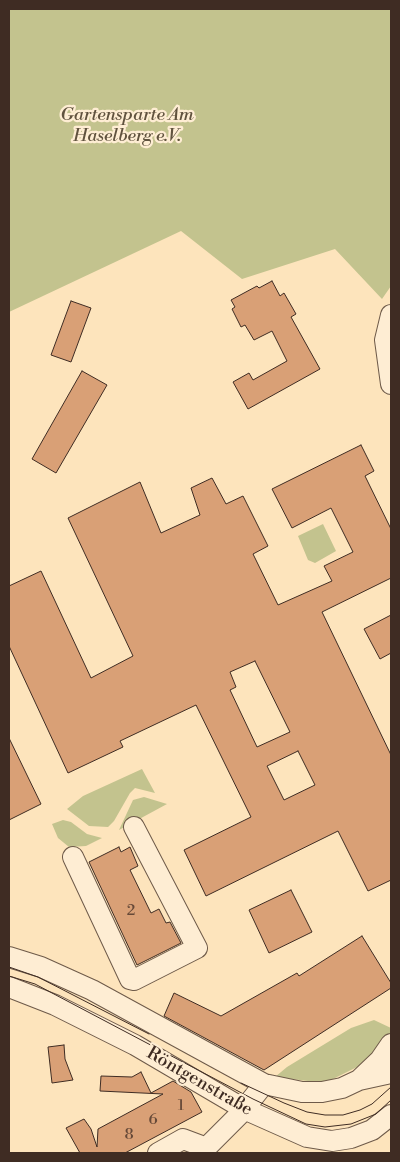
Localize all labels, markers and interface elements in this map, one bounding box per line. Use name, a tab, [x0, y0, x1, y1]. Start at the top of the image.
park label: Gartensparte Am Haselberg e.V.	[60, 105, 194, 148]
house number: 2	[127, 902, 135, 920]
street label: Röntgenstraße	[142, 1043, 256, 1121]
house number: 1	[178, 1097, 184, 1115]
house number: 6	[148, 1111, 158, 1129]
house number: 8	[124, 1126, 134, 1144]

